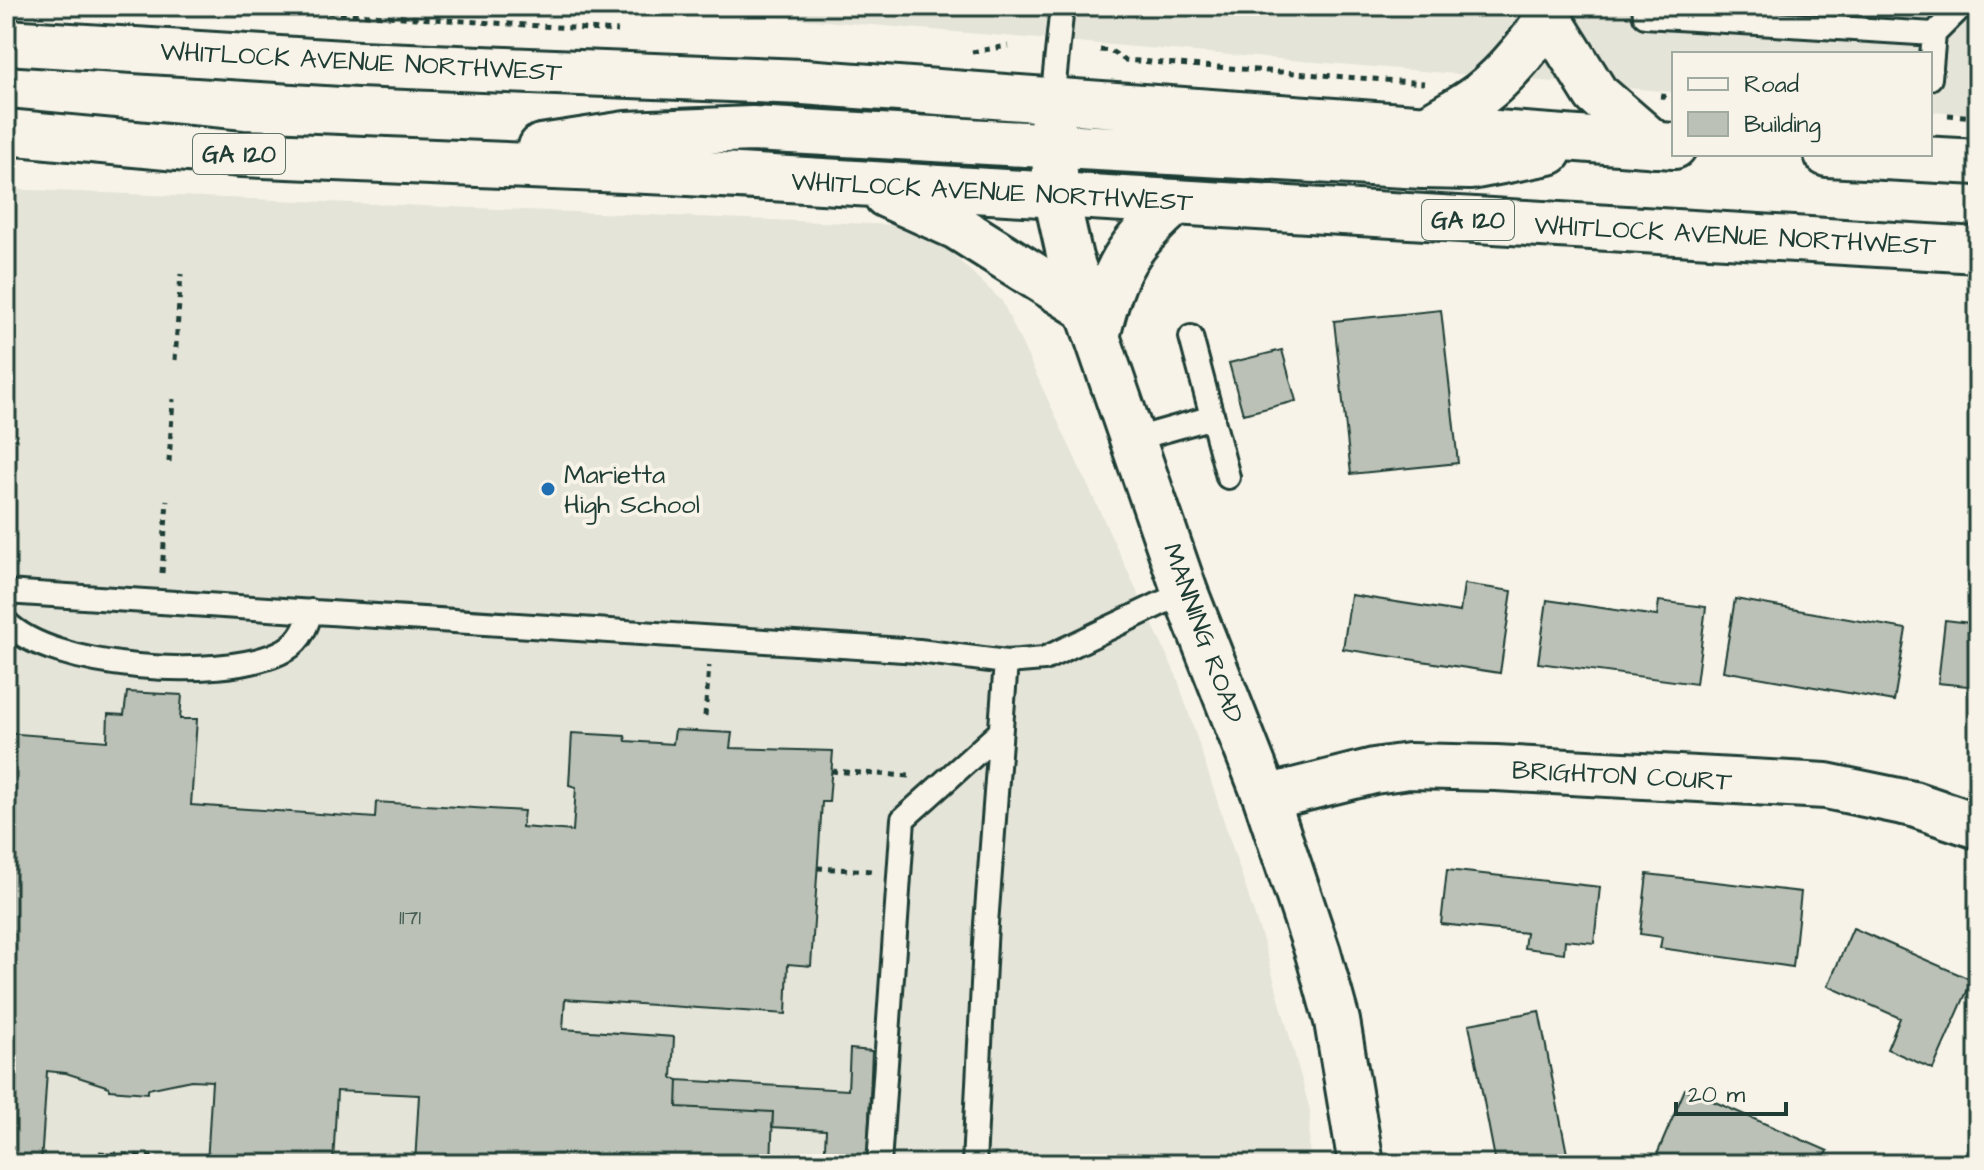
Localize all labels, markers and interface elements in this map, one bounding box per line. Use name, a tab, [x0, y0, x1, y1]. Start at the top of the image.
street label: WHITLOCK AVENUE NORTHWEST	[159, 33, 564, 91]
legend	[1672, 52, 1932, 156]
text: Road	[1744, 68, 1799, 102]
text: Building	[1744, 108, 1821, 143]
road number: GA 120	[193, 134, 285, 174]
street label: WHITLOCK AVENUE NORTHWEST	[790, 163, 1195, 221]
road number: GA 120	[1422, 200, 1514, 240]
street label: WHITLOCK AVENUE NORTHWEST	[1533, 207, 1938, 265]
place label: Marietta High School	[564, 457, 700, 525]
marker: Marietta High School	[539, 480, 557, 498]
street label: MANNING ROAD	[1154, 538, 1252, 728]
street label: BRIGHTON COURT	[1511, 752, 1734, 800]
house number: 1171	[399, 902, 421, 933]
scale bar	[1676, 1066, 1786, 1116]
text: 20 m	[1688, 1078, 1745, 1112]

